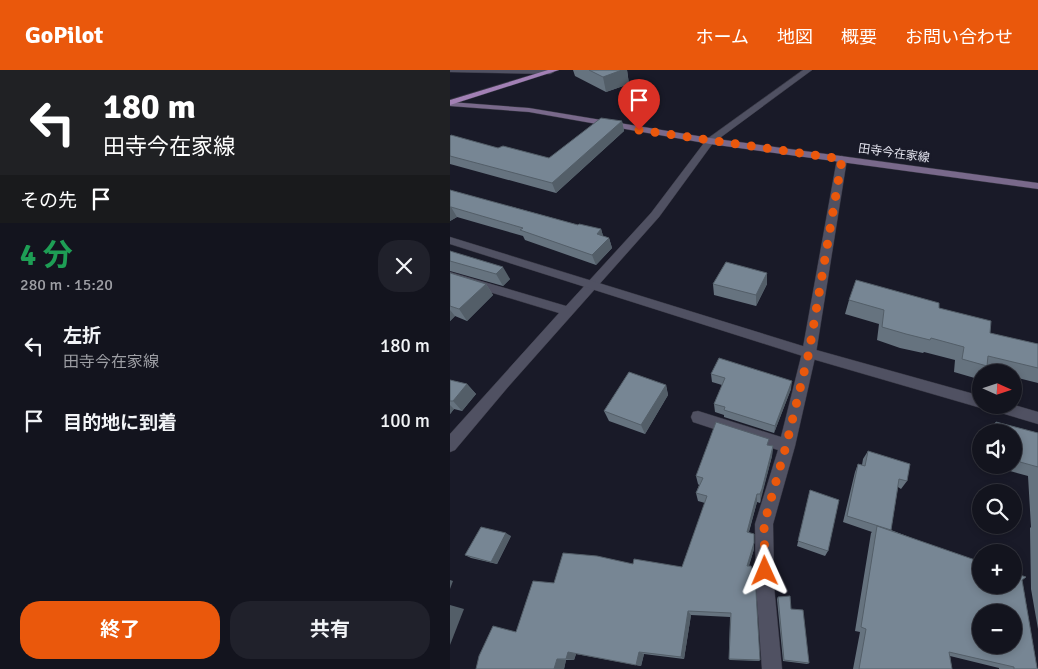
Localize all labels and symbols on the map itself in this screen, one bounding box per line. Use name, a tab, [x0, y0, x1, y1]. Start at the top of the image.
pin	[618, 79, 660, 130]
street label: 田寺今在家線	[857, 141, 931, 166]
north arrow	[972, 364, 1022, 414]
position arrow	[738, 544, 790, 596]

